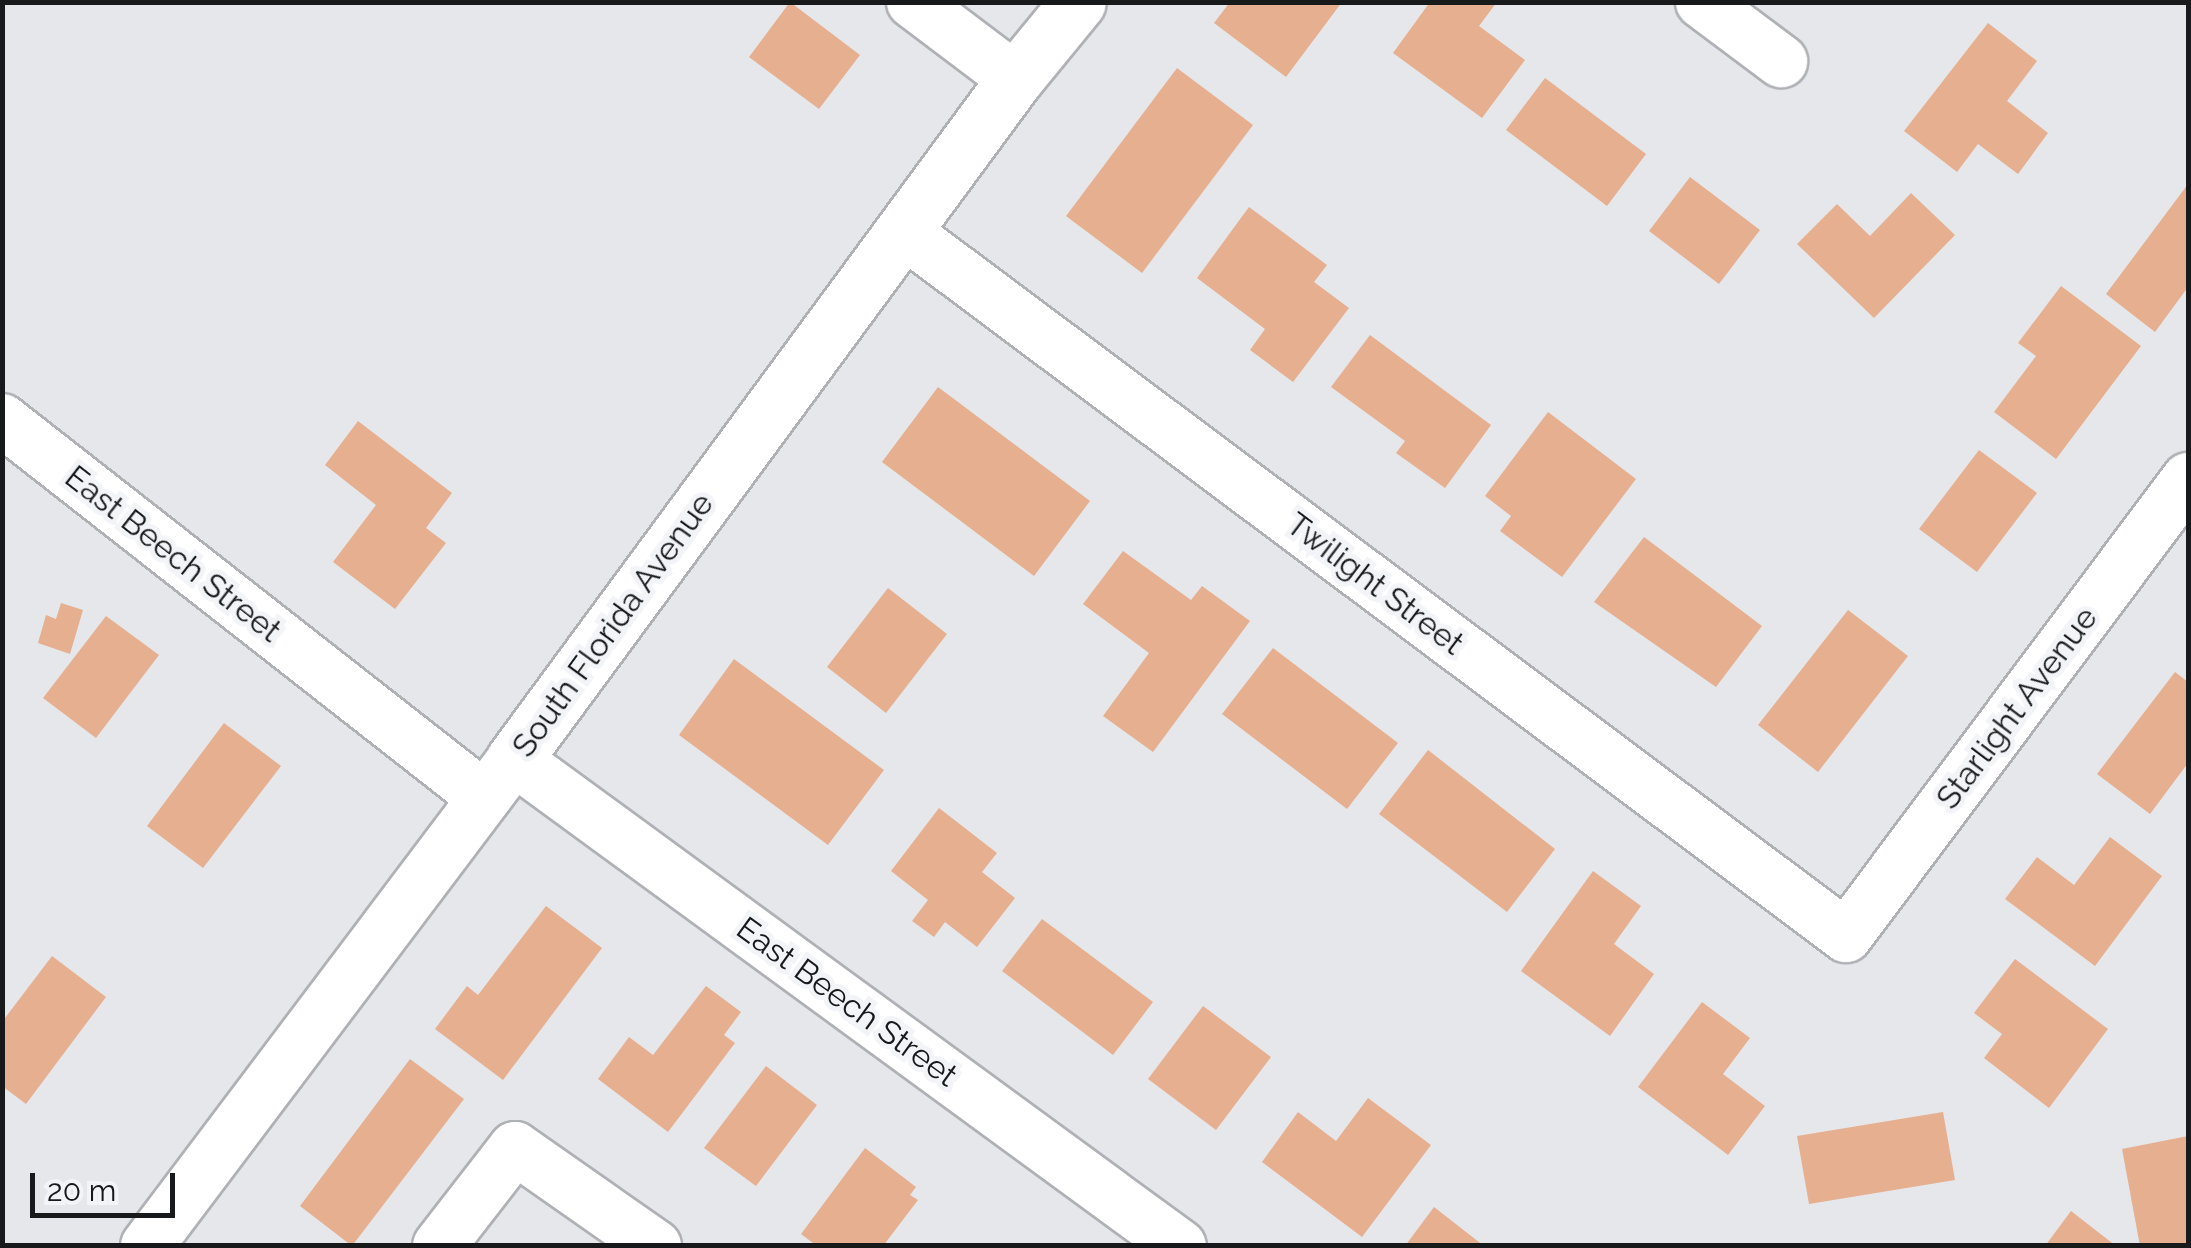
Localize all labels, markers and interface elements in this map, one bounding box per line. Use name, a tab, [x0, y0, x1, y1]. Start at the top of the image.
street label: East Beech Street	[57, 458, 289, 650]
street label: South Florida Avenue	[504, 485, 722, 765]
street label: Twilight Street	[1279, 505, 1471, 663]
street label: Starlight Avenue	[1928, 599, 2106, 817]
street label: East Beech Street	[729, 909, 965, 1095]
scale bar	[35, 1153, 180, 1215]
text: 20 m	[47, 1173, 116, 1208]

